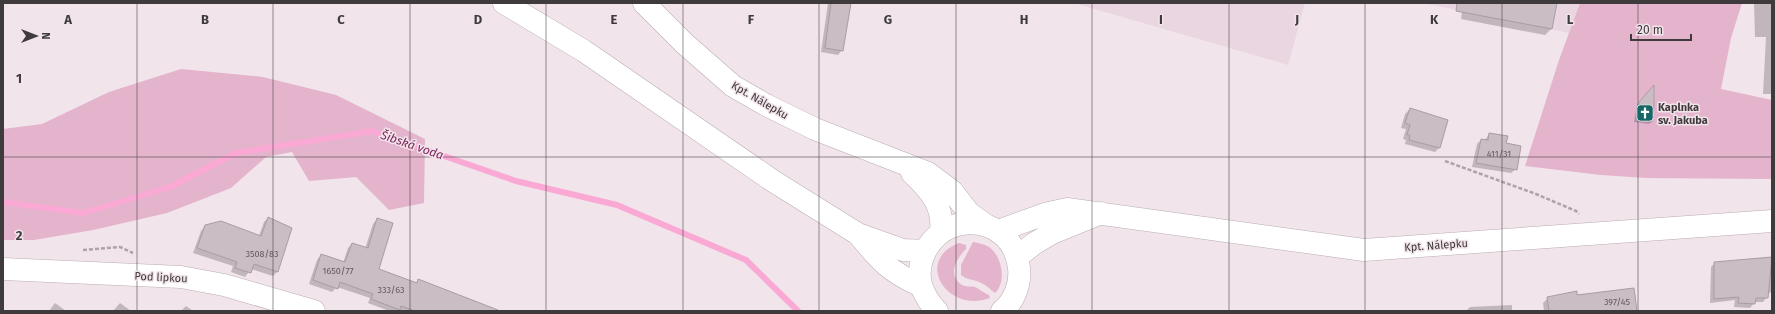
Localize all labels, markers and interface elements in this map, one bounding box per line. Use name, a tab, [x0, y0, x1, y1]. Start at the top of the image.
text: A	[63, 12, 72, 27]
text: B	[201, 12, 209, 27]
text: C	[337, 12, 345, 27]
text: D	[474, 12, 483, 27]
text: E	[611, 12, 618, 27]
text: F	[748, 12, 755, 27]
text: G	[884, 12, 892, 27]
text: H	[1020, 12, 1028, 27]
text: I	[1159, 12, 1163, 27]
text: J	[1294, 12, 1299, 27]
text: K	[1430, 12, 1439, 27]
text: L	[1567, 12, 1574, 27]
north arrow	[16, 16, 56, 56]
scale bar	[1631, 16, 1691, 42]
text: 20 m	[1637, 23, 1663, 37]
text: N	[39, 32, 52, 40]
text: 1	[16, 71, 22, 86]
street label: Kpt. Nálepku	[729, 79, 791, 122]
place label: Kaplnka sv. Jakuba	[1658, 101, 1708, 127]
church icon: Kaplnka sv. Jakuba	[1635, 103, 1655, 123]
water label: Šibská voda	[378, 126, 446, 162]
house number: 411/31	[1487, 149, 1511, 159]
text: 2	[16, 228, 23, 243]
street label: Kpt. Nálepku	[1404, 237, 1468, 254]
house number: 3508/83	[246, 249, 278, 259]
house number: 1650/77	[323, 266, 353, 276]
street label: Pod lipkou	[134, 270, 188, 285]
house number: 333/63	[378, 285, 404, 295]
house number: 397/45	[1604, 297, 1631, 307]

